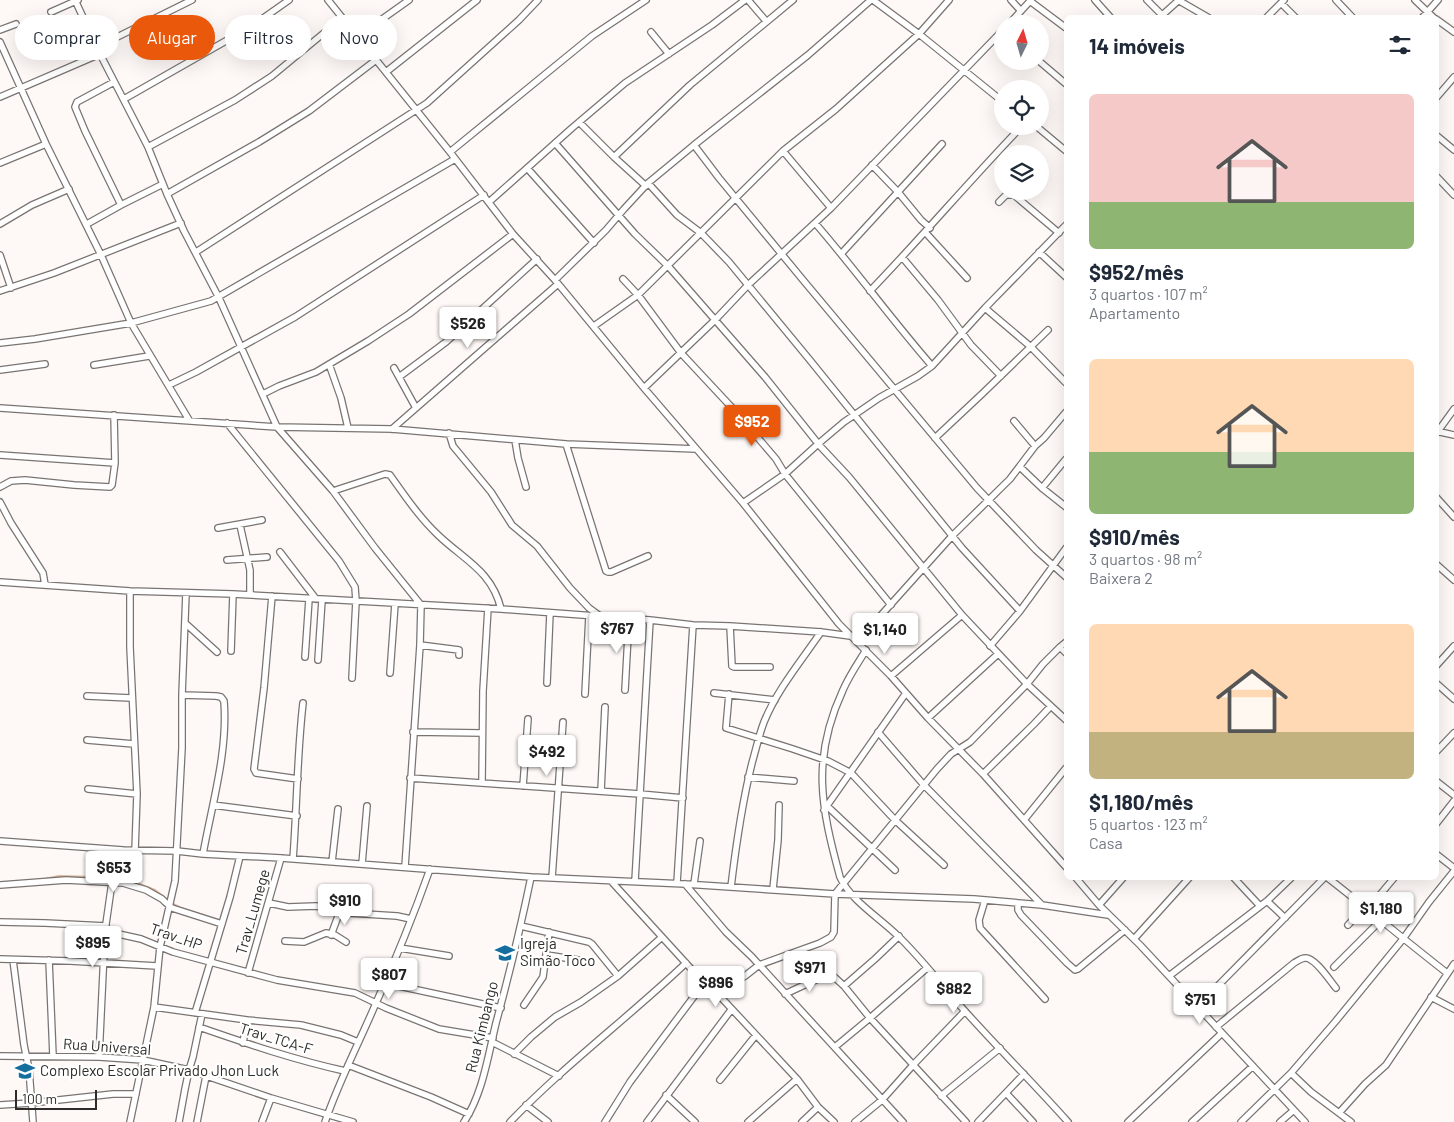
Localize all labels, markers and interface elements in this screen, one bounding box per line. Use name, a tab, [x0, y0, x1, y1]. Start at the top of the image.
chip: Comprar	[15, 15, 119, 60]
chip: Alugar	[129, 15, 215, 60]
chip: Filtros	[225, 15, 311, 60]
chip: Novo	[321, 15, 397, 60]
north arrow	[994, 15, 1049, 70]
map controls	[994, 15, 1049, 200]
icon: filters	[1386, 31, 1414, 59]
text: 14 imóveis	[1089, 33, 1185, 58]
button: locate	[994, 80, 1049, 135]
icon: home	[1207, 126, 1297, 216]
button: layers	[994, 145, 1049, 200]
text: $952/mês	[1089, 259, 1184, 284]
text: 3 quartos · 107 m²	[1089, 284, 1208, 303]
text: Apartamento	[1089, 303, 1180, 322]
pin: $526	[438, 306, 498, 349]
text: $526	[450, 313, 486, 332]
icon: home	[1207, 391, 1297, 481]
pin: $952	[722, 404, 782, 447]
text: $952	[734, 411, 770, 430]
text: $910/mês	[1089, 524, 1180, 549]
text: 3 quartos · 98 m²	[1089, 549, 1202, 568]
text: Baixera 2	[1089, 568, 1153, 587]
pin: $767	[587, 612, 647, 654]
pin: $1,140	[844, 612, 926, 655]
text: $767	[600, 618, 634, 637]
text: $1,140	[863, 619, 907, 638]
icon: home	[1207, 656, 1297, 746]
pin: $492	[517, 734, 577, 777]
text: $492	[529, 741, 565, 760]
text: $1,180/mês	[1089, 789, 1193, 814]
text: 5 quartos · 123 m²	[1089, 814, 1208, 833]
text: Casa	[1089, 833, 1123, 852]
pin: $653	[84, 850, 144, 893]
text: $653	[96, 857, 132, 876]
street label: Trav_Lumege	[231, 867, 273, 957]
pin: $910	[315, 884, 375, 926]
text: $910	[329, 890, 361, 909]
pin: $1,180	[1340, 892, 1422, 934]
text: $1,180	[1360, 898, 1402, 917]
street label: Trav_HP	[148, 919, 205, 953]
pin: $895	[63, 926, 123, 968]
text: $895	[76, 932, 110, 951]
place label: Igreja Simão Toco	[520, 934, 595, 969]
school or university icon: Igreja Simão Toco	[494, 942, 516, 964]
pin: $971	[780, 950, 840, 993]
text: $971	[794, 957, 826, 976]
pin: $807	[359, 958, 419, 1000]
text: $807	[372, 964, 406, 983]
pin: $896	[686, 966, 746, 1008]
text: $896	[699, 972, 733, 991]
pin: $882	[924, 972, 984, 1014]
text: $882	[936, 978, 972, 997]
street label: Rua Kimbango	[461, 979, 501, 1074]
pin: $751	[1170, 982, 1230, 1025]
text: $751	[1184, 989, 1216, 1008]
street label: Trav_TCA-F	[238, 1018, 315, 1058]
street label: Rua Universal	[62, 1034, 152, 1058]
school or university icon: Complexo Escolar Privado Jhon Luck	[14, 1060, 36, 1082]
place label: Complexo Escolar Privado Jhon Luck	[40, 1061, 279, 1079]
scale bar	[15, 1087, 98, 1110]
text: 100 m	[22, 1090, 57, 1107]

